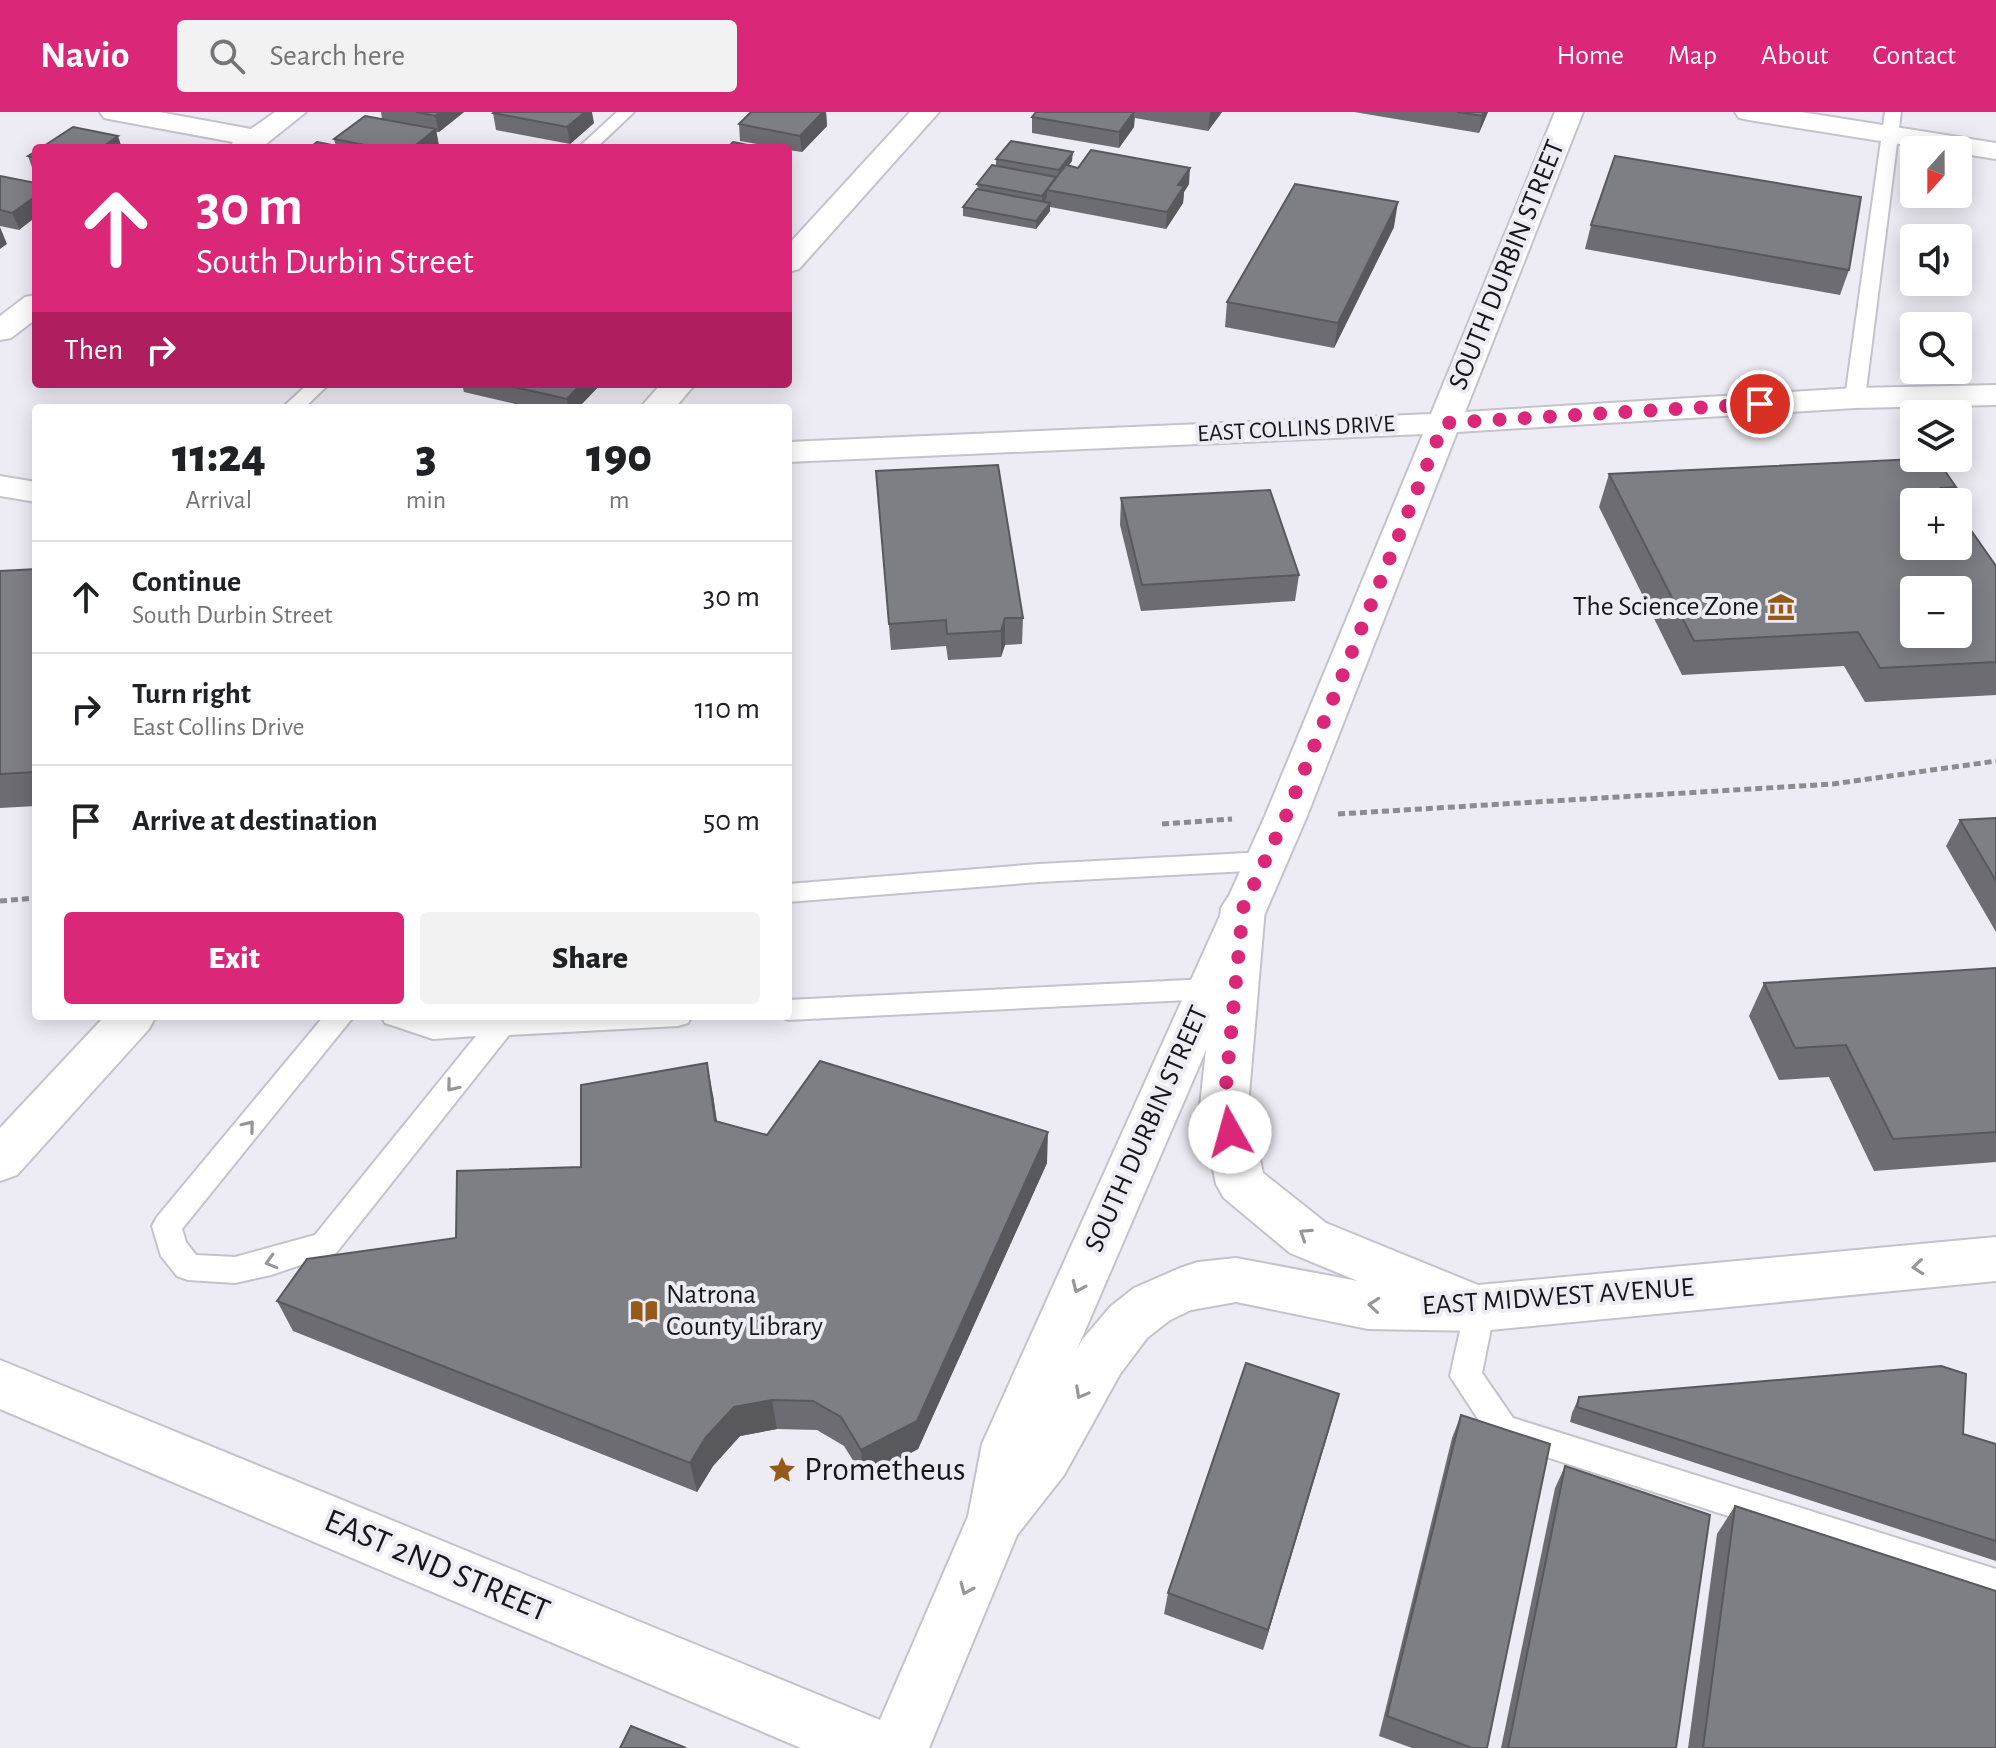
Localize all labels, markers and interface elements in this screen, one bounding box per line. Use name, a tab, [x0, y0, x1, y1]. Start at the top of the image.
search box	[177, 20, 737, 92]
icon: search	[205, 34, 249, 78]
text: Navio	[40, 37, 129, 75]
text: Search here	[269, 41, 405, 71]
text: Home	[1557, 42, 1624, 70]
text: Map	[1668, 42, 1717, 70]
text: About	[1761, 42, 1829, 70]
text: Contact	[1873, 42, 1956, 70]
street label: SOUTH DURBIN STREET	[1444, 136, 1570, 394]
north arrow	[1900, 136, 1972, 208]
map controls	[1900, 136, 1972, 648]
icon: ahead	[64, 176, 168, 280]
text: 30 m	[196, 179, 303, 235]
button: sound	[1900, 224, 1972, 296]
text: South Durbin Street	[196, 244, 474, 280]
button: search	[1900, 312, 1972, 384]
icon: right	[139, 328, 183, 372]
text: Then	[64, 335, 123, 365]
pin	[1726, 370, 1794, 438]
icon: arrive	[1738, 382, 1782, 426]
button: layers	[1900, 400, 1972, 472]
street label: EAST COLLINS DRIVE	[1197, 412, 1396, 446]
text: 11:24	[172, 433, 266, 481]
text: 3	[415, 433, 437, 481]
text: 190	[586, 433, 652, 481]
text: Arrival	[185, 487, 252, 513]
text: min	[406, 487, 446, 513]
text: m	[609, 487, 629, 513]
button: +	[1900, 488, 1972, 560]
text: Continue	[132, 567, 241, 597]
icon: ahead	[64, 575, 108, 619]
button: −	[1900, 576, 1972, 648]
text: 30 m	[703, 582, 760, 612]
museum icon: The Science Zone	[1766, 592, 1796, 622]
place label: The Science Zone	[1573, 593, 1759, 621]
text: South Durbin Street	[132, 602, 333, 628]
text: Turn right	[132, 679, 251, 709]
icon: right	[64, 687, 108, 731]
text: 110 m	[695, 694, 760, 724]
text: East Collins Drive	[132, 714, 305, 740]
icon: arrive	[64, 799, 108, 843]
text: Arrive at destination	[132, 806, 378, 836]
text: 50 m	[703, 806, 760, 836]
button: Exit	[64, 912, 404, 1004]
button: Share	[420, 912, 760, 1004]
street label: SOUTH DURBIN STREET	[1080, 1001, 1214, 1256]
one-way arrow	[447, 1077, 462, 1091]
position arrow	[1188, 1090, 1272, 1174]
one-way arrow	[239, 1121, 254, 1136]
one-way arrow	[1299, 1228, 1314, 1243]
one-way arrow	[264, 1252, 278, 1269]
one-way arrow	[1911, 1258, 1924, 1275]
street label: EAST MIDWEST AVENUE	[1421, 1274, 1695, 1320]
one-way arrow	[1071, 1279, 1087, 1294]
place label: Natrona County Library	[666, 1281, 823, 1341]
library icon: Natrona County Library	[629, 1296, 659, 1326]
one-way arrow	[1367, 1297, 1380, 1314]
one-way arrow	[1075, 1385, 1091, 1399]
place label: Prometheus	[804, 1453, 966, 1487]
place icon: Prometheus	[767, 1455, 797, 1485]
street label: EAST 2ND STREET	[320, 1503, 554, 1629]
one-way arrow	[959, 1580, 975, 1595]

